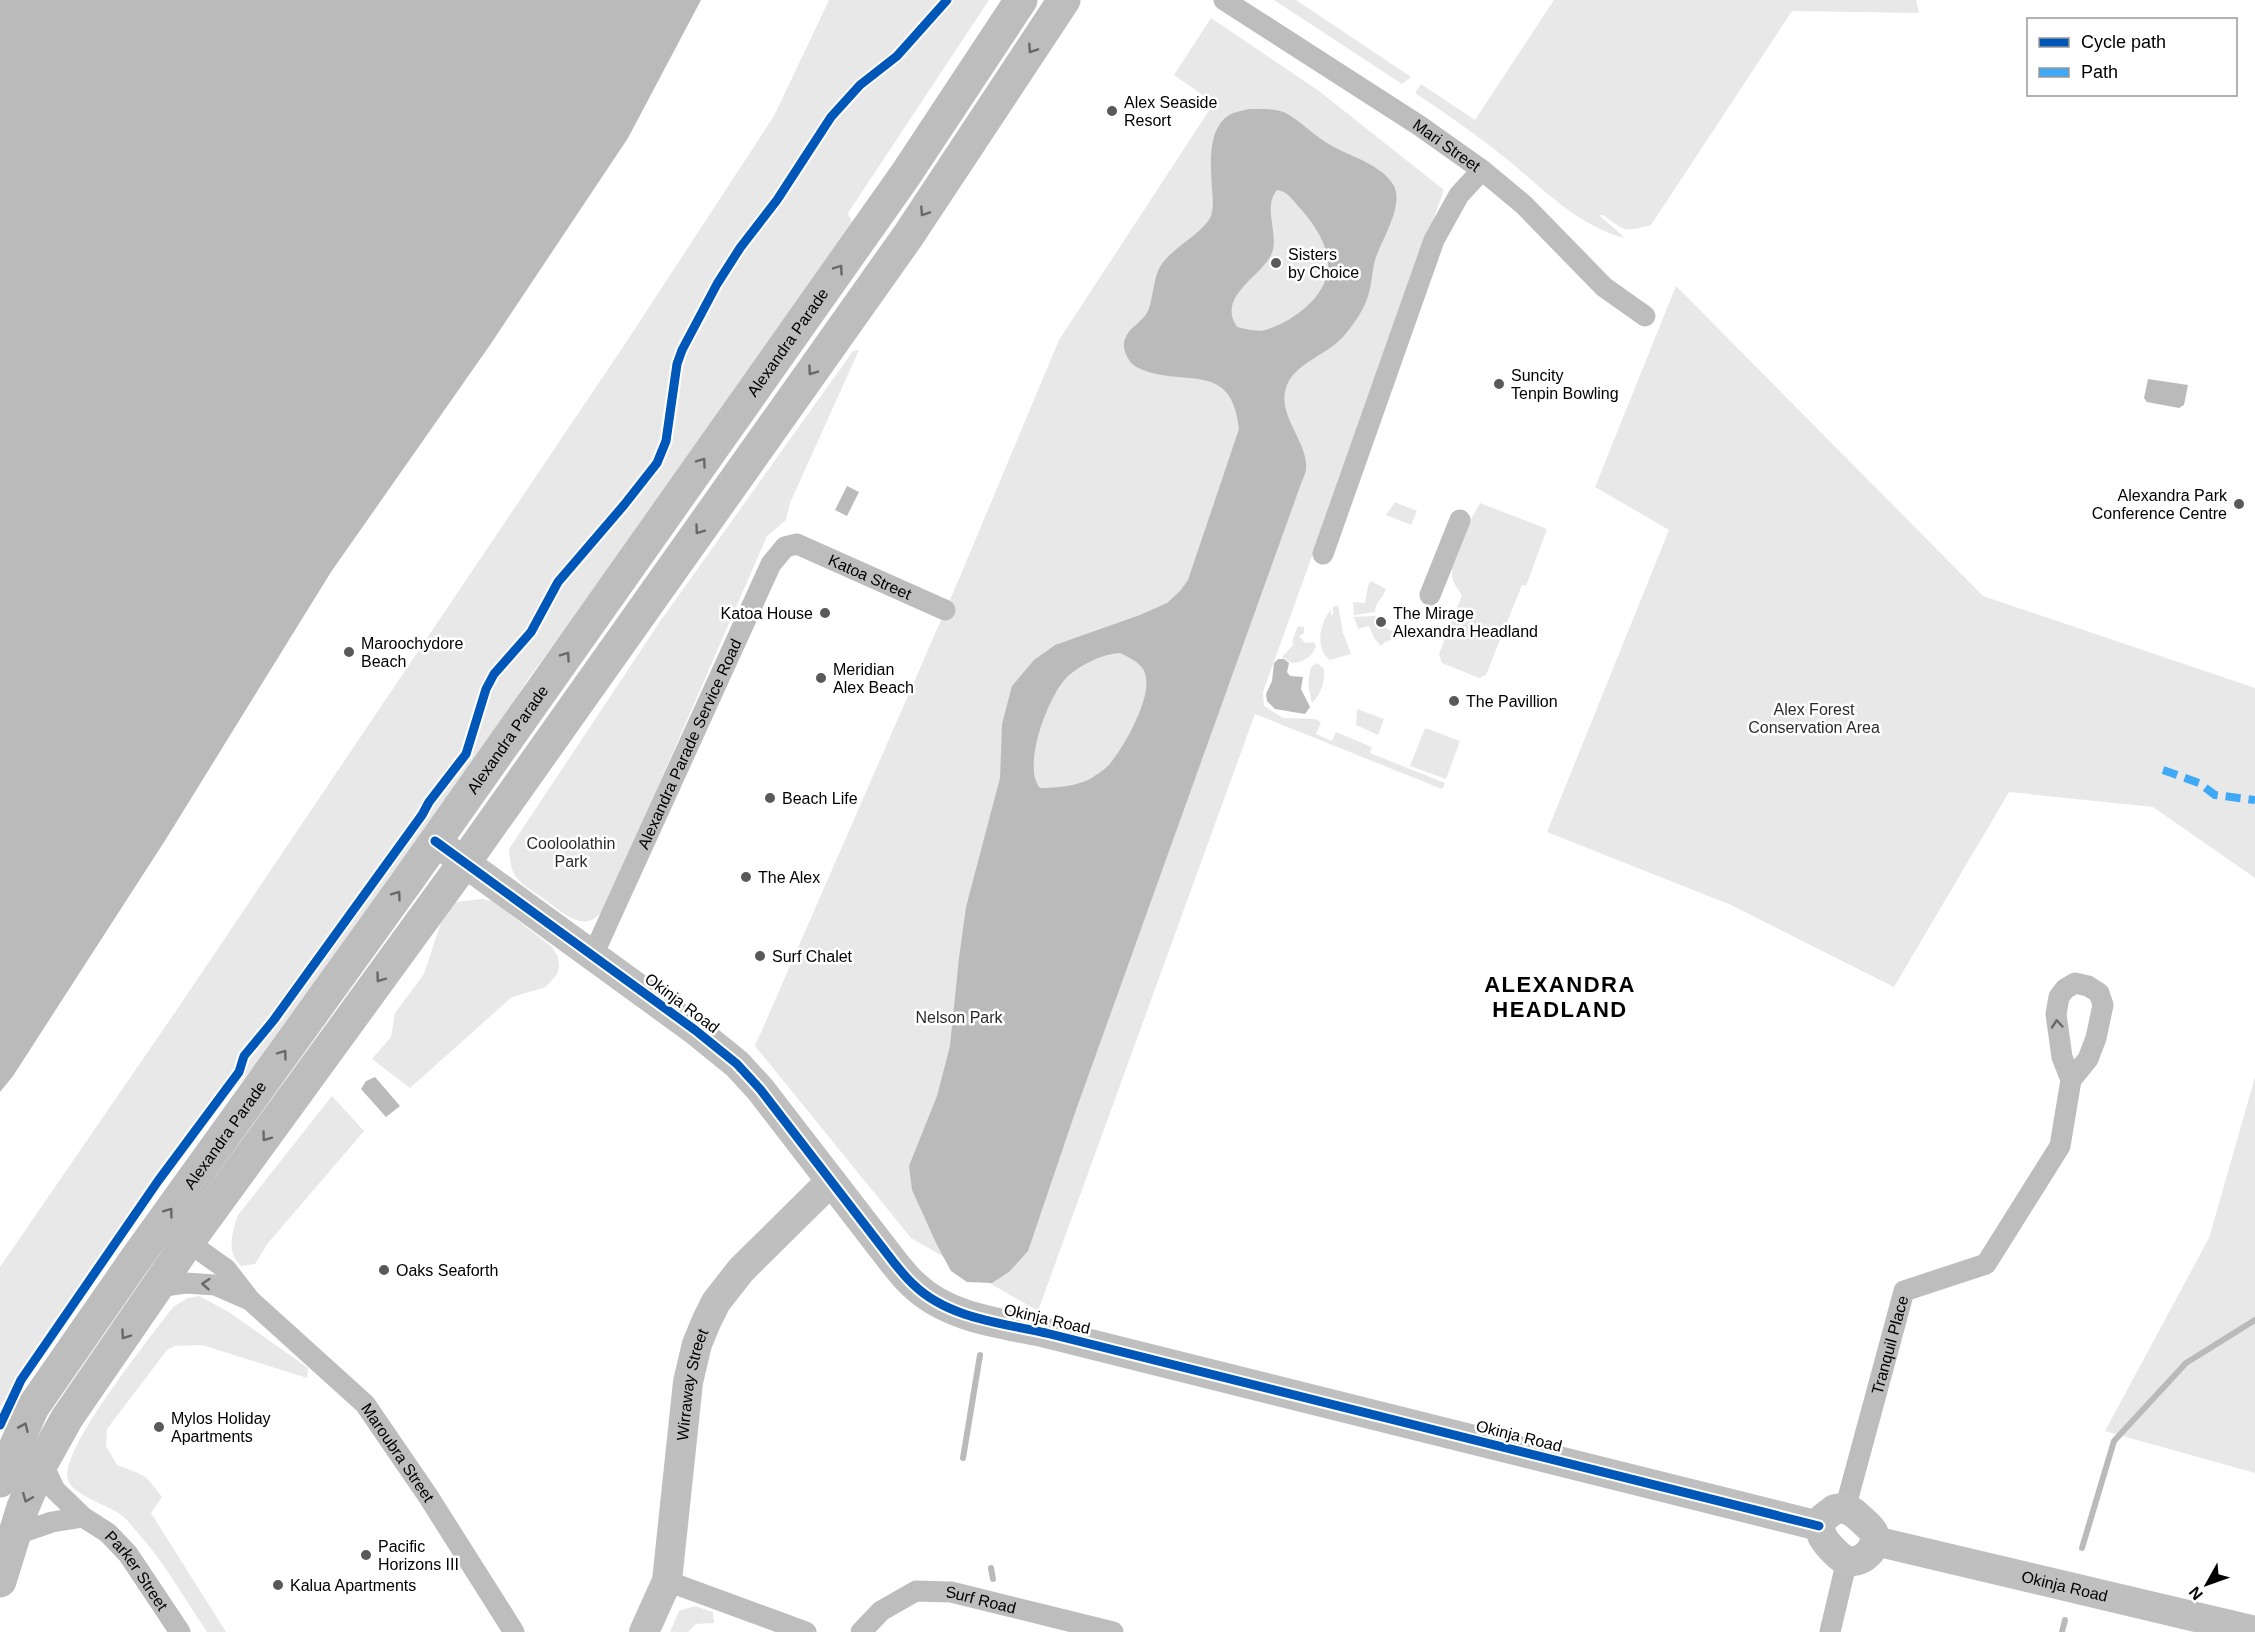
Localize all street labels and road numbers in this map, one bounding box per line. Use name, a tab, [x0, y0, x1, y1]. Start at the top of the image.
street label: Mari Street	[1410, 116, 1484, 175]
street label: Alexandra Parade	[743, 285, 831, 399]
street label: Katoa Street	[826, 551, 915, 603]
street label: Alexandra Parade Service Road	[634, 636, 744, 851]
street label: Alexandra Parade	[463, 682, 551, 797]
street label: Okinja Road	[642, 970, 722, 1036]
street label: Alexandra Parade	[181, 1078, 269, 1192]
street label: Tranquil Place	[1868, 1293, 1911, 1396]
street label: Okinja Road	[1002, 1301, 1092, 1337]
street label: Wirraway Street	[673, 1326, 711, 1442]
street label: Maroubra Street	[358, 1400, 438, 1505]
street label: Okinja Road	[1474, 1417, 1564, 1455]
street label: Parker Street	[102, 1527, 172, 1614]
street label: Okinja Road	[2020, 1568, 2110, 1604]
street label: Surf Road	[945, 1583, 1018, 1616]

